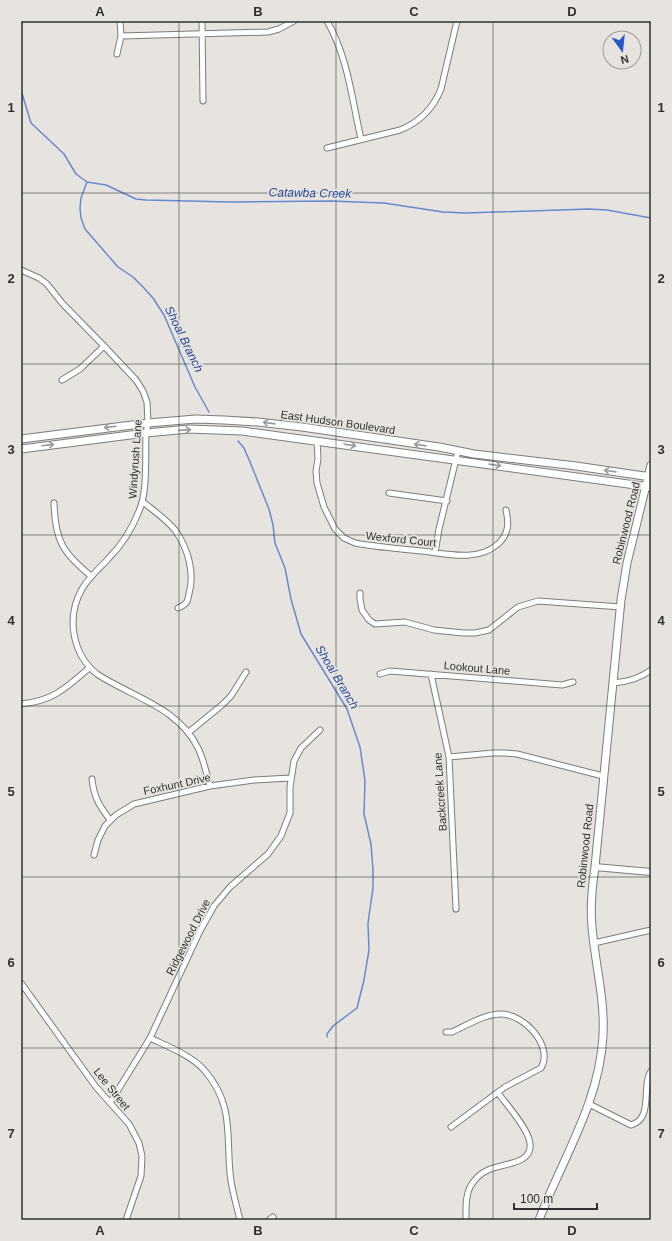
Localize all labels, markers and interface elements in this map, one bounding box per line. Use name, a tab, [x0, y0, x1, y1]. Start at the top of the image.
text: A	[95, 4, 105, 19]
text: B	[253, 4, 263, 19]
text: C	[409, 4, 419, 19]
text: D	[567, 4, 577, 19]
north arrow	[602, 30, 642, 70]
text: N	[619, 53, 630, 66]
text: 1	[7, 100, 15, 115]
text: 1	[657, 100, 665, 115]
water label: Catawba Creek	[269, 185, 352, 201]
text: 2	[7, 271, 15, 286]
text: 2	[657, 271, 665, 286]
water label: Shoal Branch	[162, 304, 206, 375]
street label: East Hudson Boulevard	[280, 408, 396, 436]
street label: Windyrush Lane	[126, 419, 144, 499]
one-way arrow	[263, 419, 276, 427]
one-way arrow	[103, 424, 116, 431]
one-way arrow	[178, 426, 191, 433]
one-way arrow	[41, 441, 54, 449]
one-way arrow	[343, 441, 356, 449]
one-way arrow	[413, 441, 426, 449]
text: 3	[7, 442, 15, 457]
text: 3	[657, 442, 665, 457]
one-way arrow	[488, 461, 501, 469]
one-way arrow	[604, 467, 617, 475]
street label: Robinwood Road	[610, 481, 642, 565]
street label: Wexford Court	[365, 529, 437, 549]
text: 4	[7, 613, 15, 628]
text: 4	[657, 613, 665, 628]
water label: Shoal Branch	[312, 643, 362, 712]
street label: Lookout Lane	[443, 659, 511, 677]
street label: Backcreek Lane	[431, 752, 449, 832]
street label: Foxhunt Drive	[142, 771, 212, 797]
text: 5	[7, 784, 15, 799]
text: 5	[657, 784, 665, 799]
street label: Robinwood Road	[575, 803, 595, 889]
street label: Ridgewood Drive	[164, 897, 212, 977]
text: 6	[7, 955, 15, 970]
text: 6	[657, 955, 665, 970]
street label: Lee Street	[91, 1065, 133, 1113]
text: 7	[7, 1126, 15, 1141]
text: 7	[657, 1126, 665, 1141]
scale bar	[514, 1185, 597, 1211]
text: 100 m	[520, 1192, 553, 1206]
text: A	[95, 1223, 105, 1238]
text: B	[253, 1223, 263, 1238]
text: C	[409, 1223, 419, 1238]
text: D	[567, 1223, 577, 1238]

